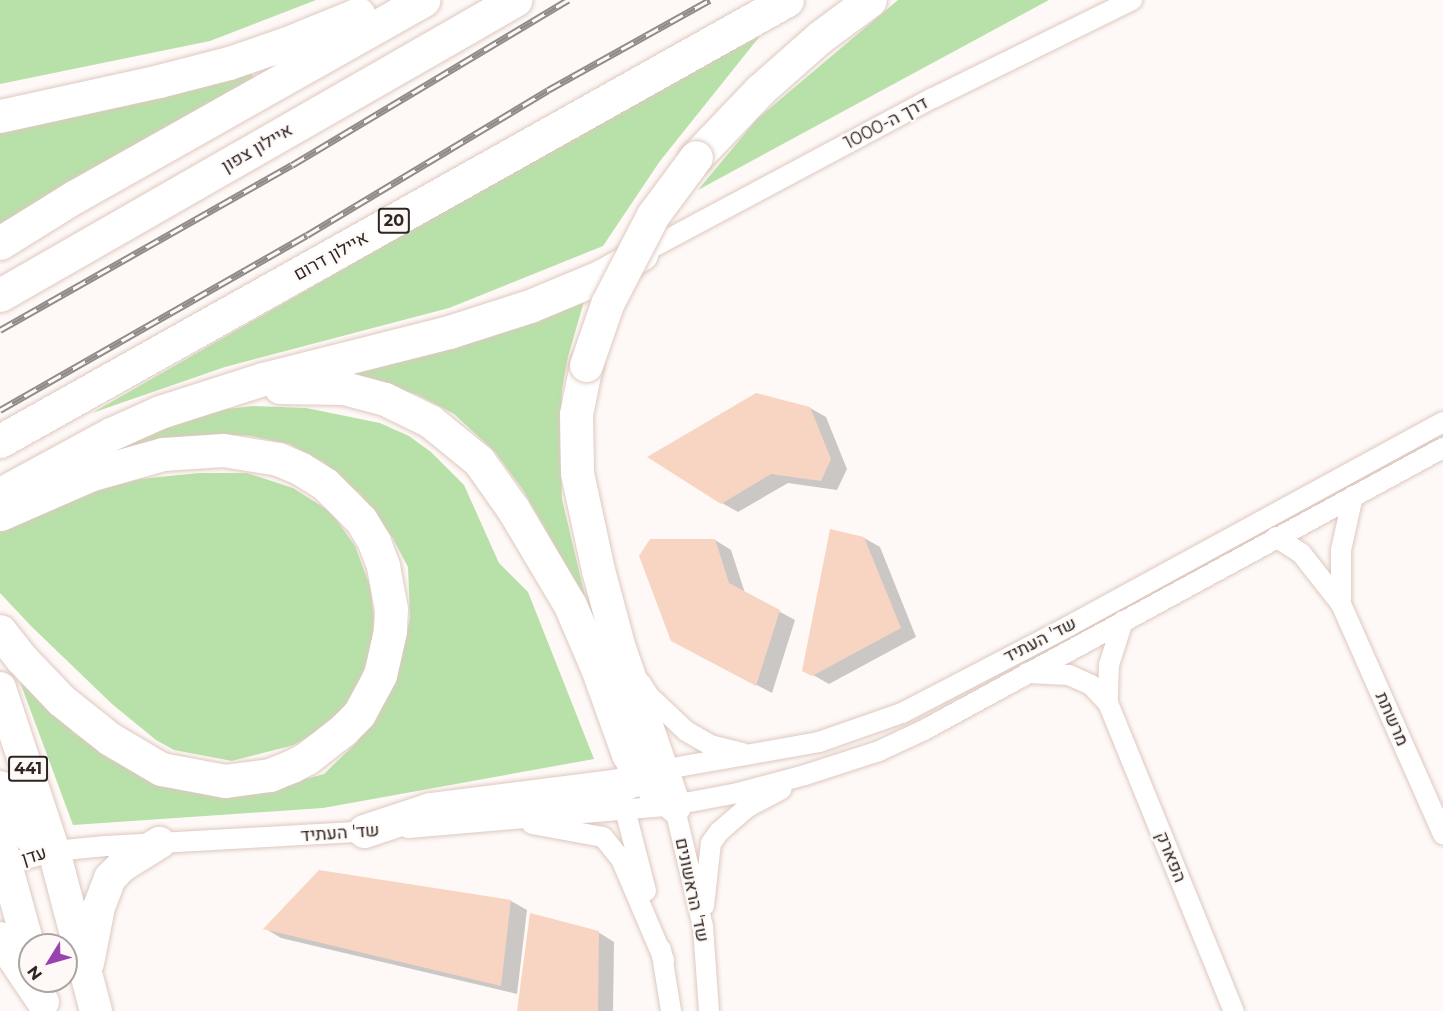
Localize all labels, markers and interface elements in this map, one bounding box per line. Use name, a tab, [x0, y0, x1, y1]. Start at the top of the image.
street label: דרך ה-1000	[841, 92, 931, 154]
street label: איילון צפון	[218, 119, 296, 177]
road number: 20	[378, 208, 410, 234]
street label: איילון דרום	[290, 227, 372, 285]
street label: שד' העתיד	[1000, 612, 1080, 668]
street label: מרשתת	[1371, 689, 1413, 749]
road number: 441	[7, 756, 49, 782]
street label: שד' העתיד	[300, 819, 380, 847]
street label: הפארק	[1151, 828, 1191, 886]
street label: שד' הראשונים	[670, 836, 714, 944]
street label: עדן	[19, 842, 49, 870]
north arrow	[18, 933, 78, 993]
text: N	[23, 962, 46, 984]

